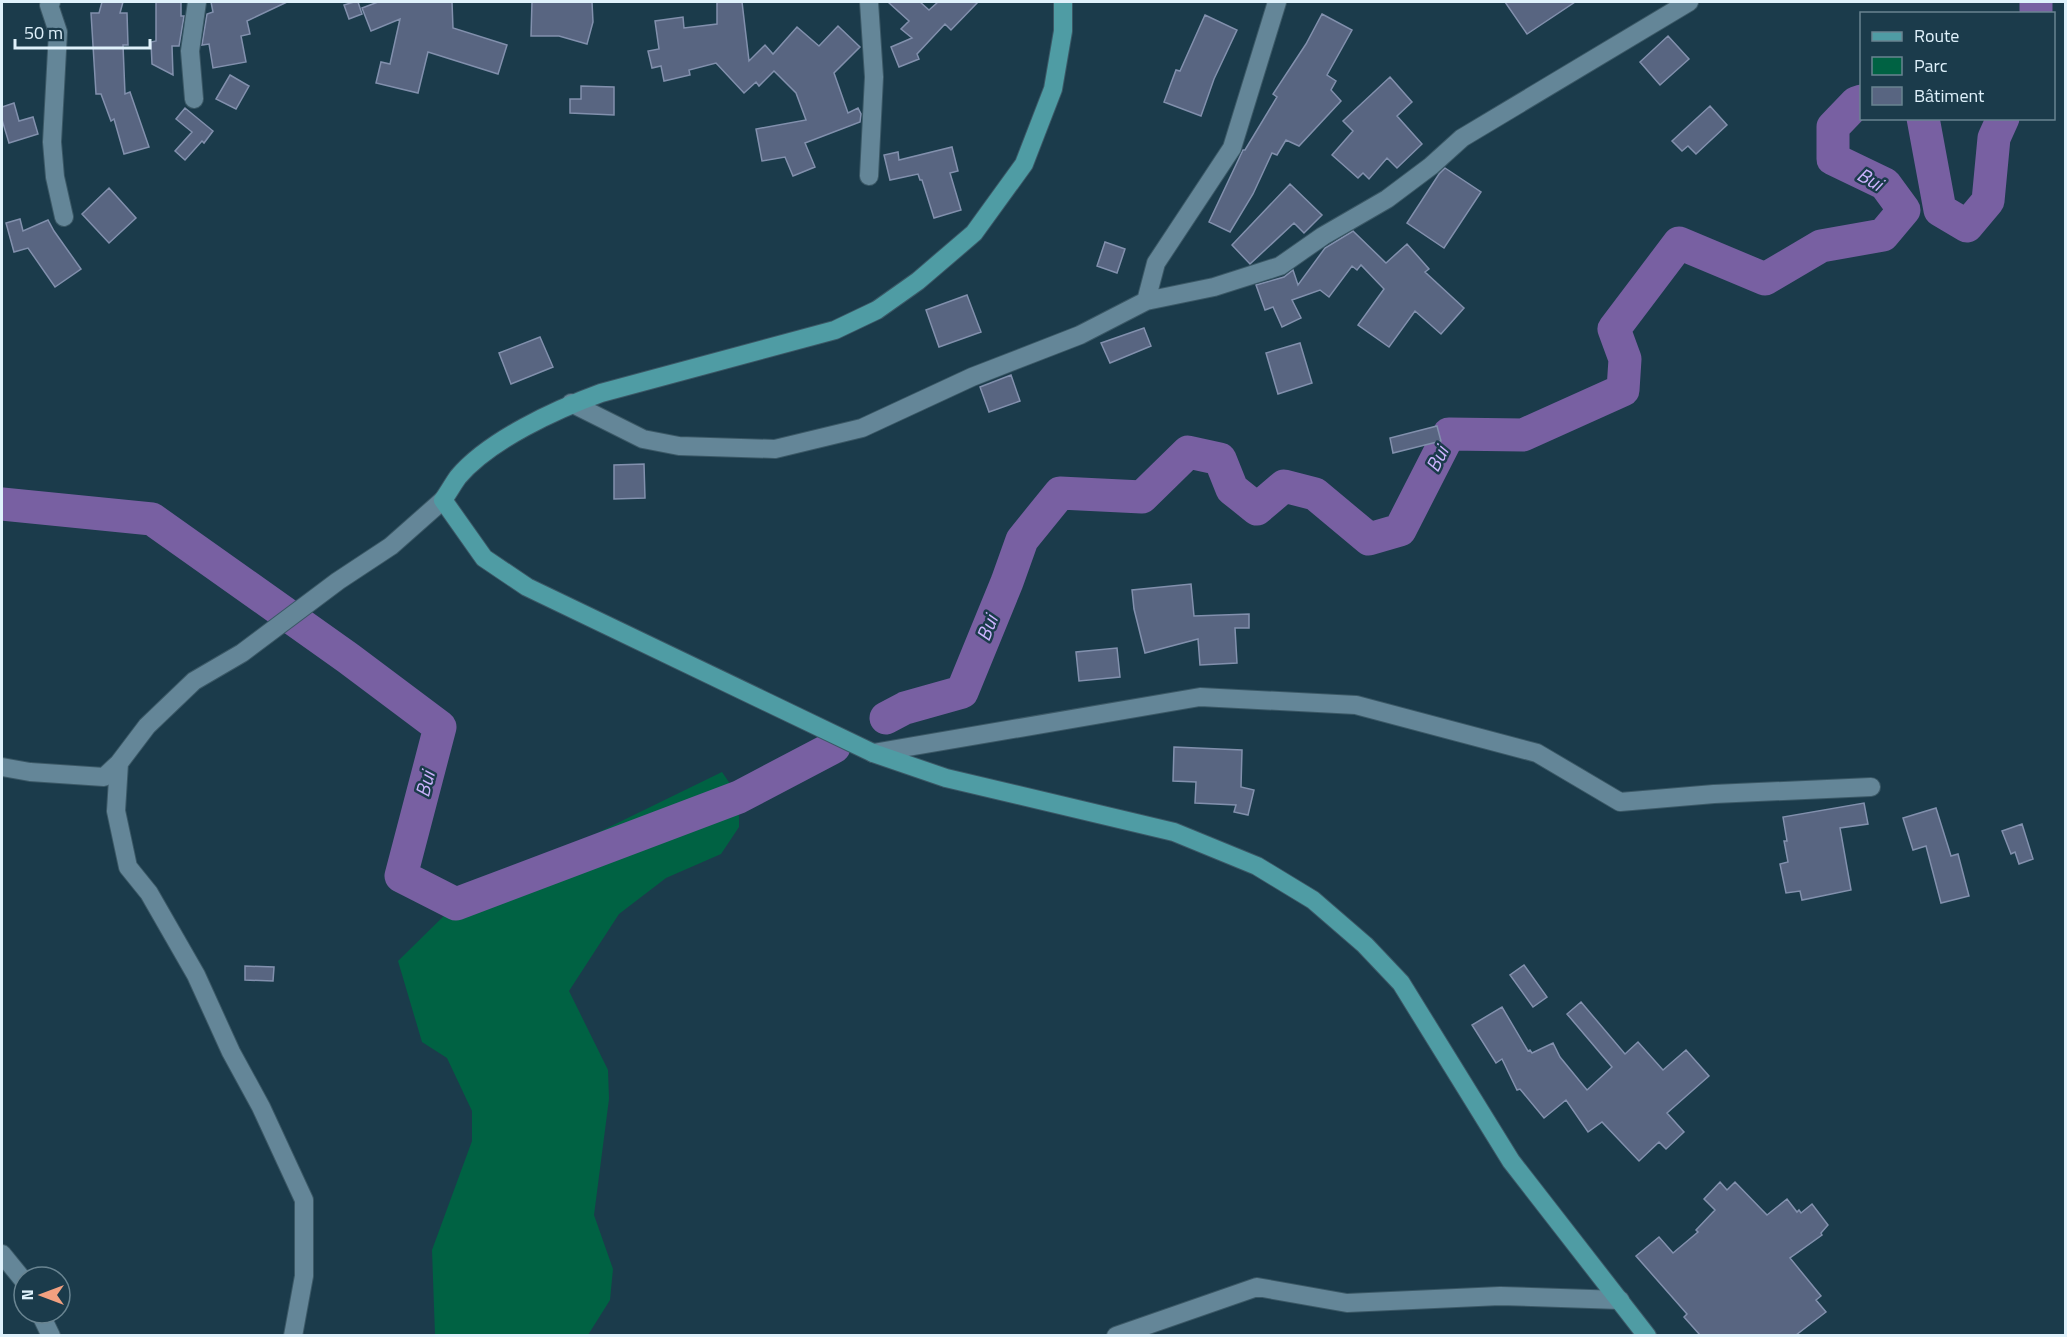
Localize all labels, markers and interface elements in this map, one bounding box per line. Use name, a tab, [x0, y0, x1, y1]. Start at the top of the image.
scale bar	[15, 12, 150, 50]
legend	[1860, 12, 2055, 120]
text: 50 m	[24, 19, 63, 46]
text: Route	[1914, 22, 1959, 49]
text: Parc	[1914, 52, 1948, 79]
text: Bâtiment	[1914, 82, 1985, 109]
water label: Bui	[1851, 159, 1892, 200]
water label: Bui	[1417, 438, 1457, 477]
water label: Bui	[967, 607, 1007, 645]
water label: Bui	[406, 765, 444, 800]
north arrow	[12, 1265, 72, 1325]
text: N	[15, 1289, 39, 1301]

